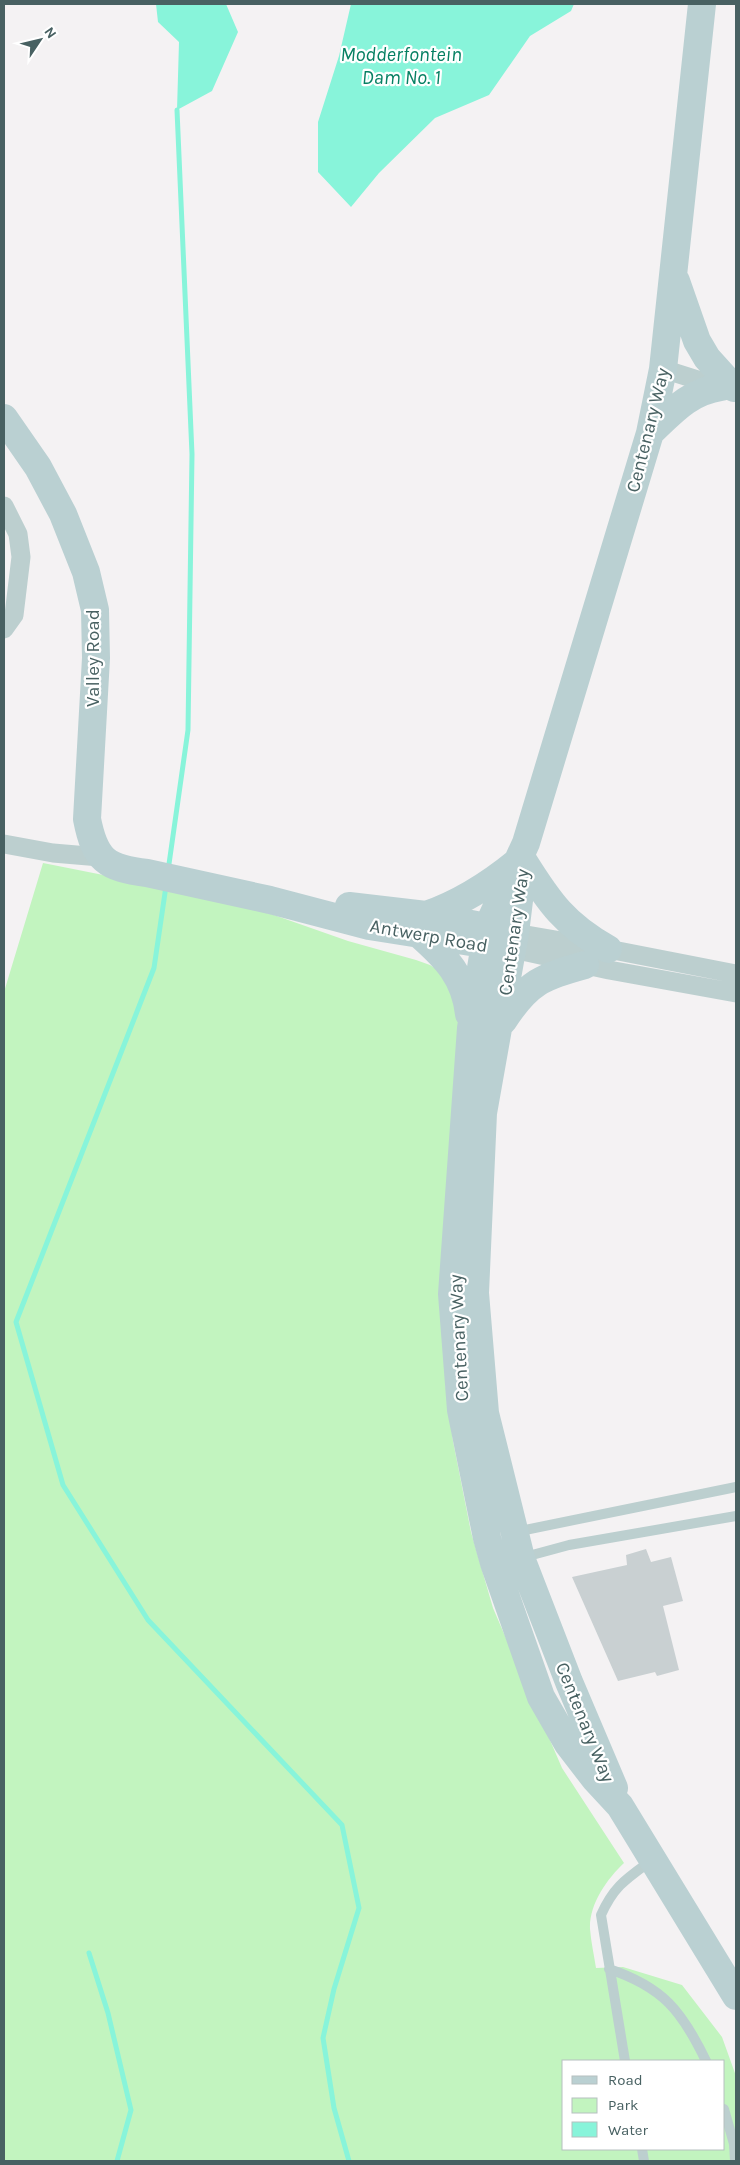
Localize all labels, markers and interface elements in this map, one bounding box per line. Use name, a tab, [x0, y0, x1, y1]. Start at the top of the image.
north arrow	[15, 15, 65, 65]
text: N	[40, 24, 60, 42]
water label: Modderfontein Dam No. 1	[340, 43, 462, 89]
street label: Centenary Way	[622, 366, 674, 495]
street label: Valley Road	[82, 609, 104, 707]
street label: Centenary Way	[494, 867, 534, 997]
street label: Antwerp Road	[368, 915, 489, 957]
street label: Centenary Way	[445, 1274, 473, 1402]
street label: Centenary Way	[551, 1659, 619, 1786]
legend	[562, 2060, 725, 2150]
text: Road	[608, 2071, 643, 2089]
text: Park	[608, 2096, 638, 2114]
text: Water	[608, 2121, 649, 2139]

